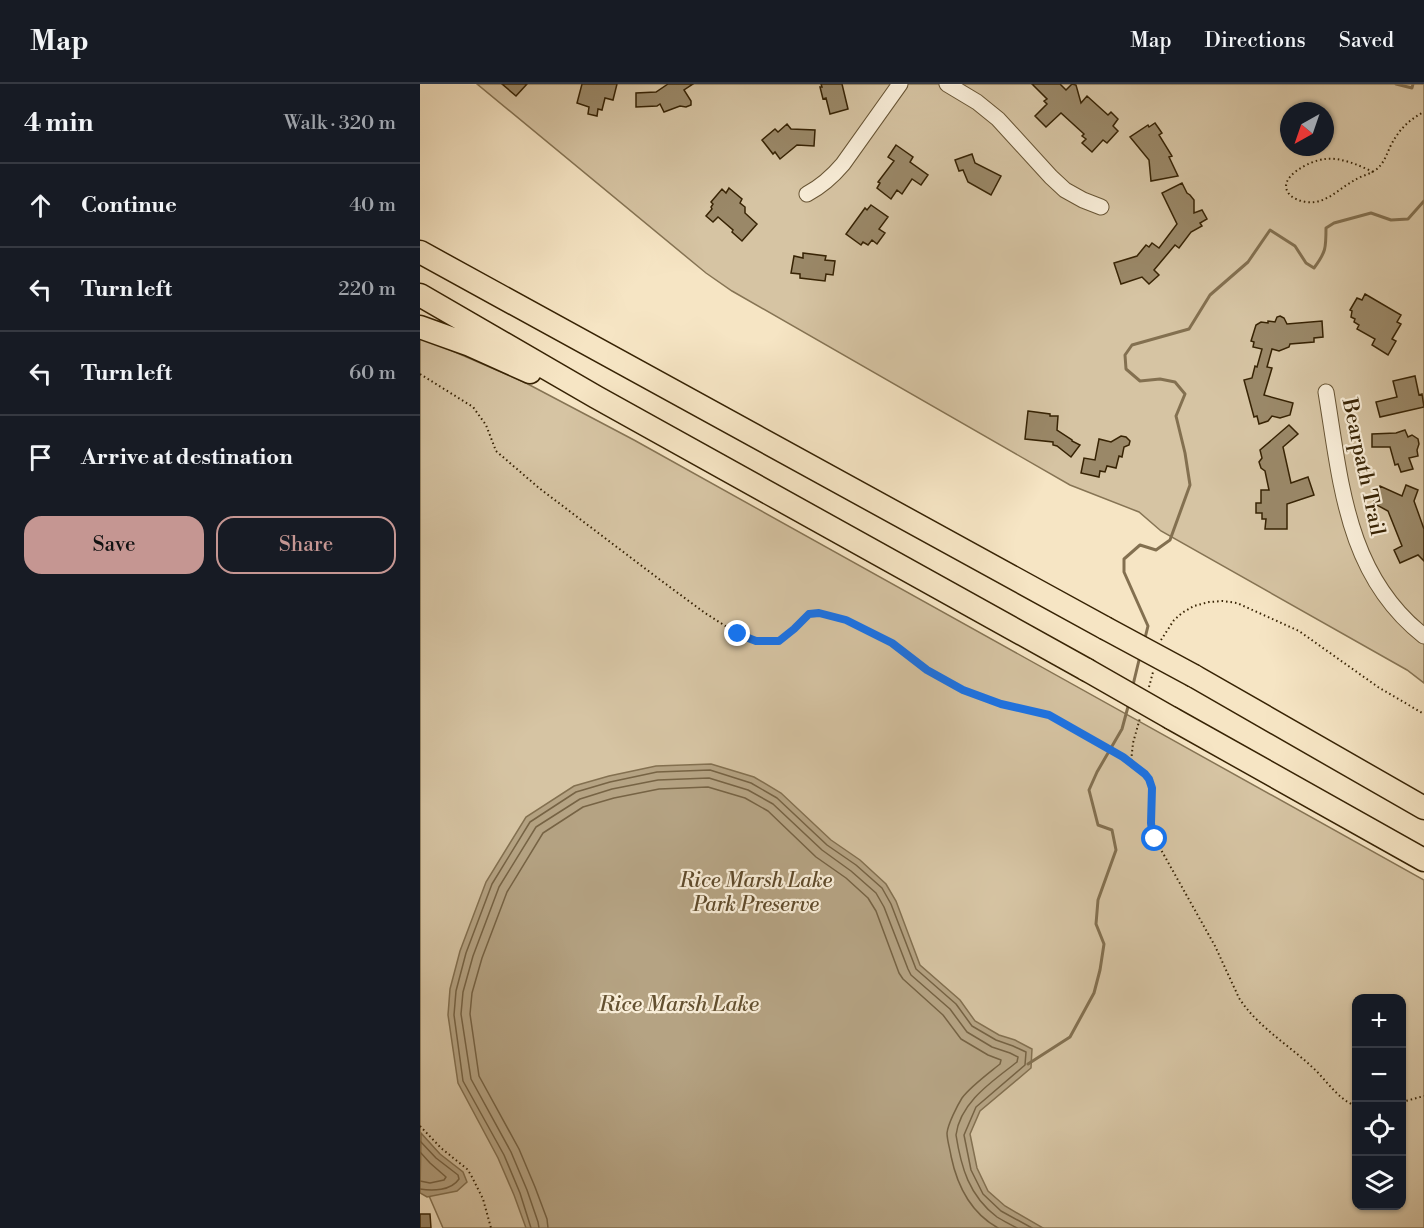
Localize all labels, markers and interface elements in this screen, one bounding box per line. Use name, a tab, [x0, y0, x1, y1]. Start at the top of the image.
text: Map	[30, 24, 89, 59]
text: Map	[1130, 28, 1172, 54]
text: Directions	[1205, 28, 1306, 54]
text: Saved	[1339, 28, 1394, 54]
north arrow	[1280, 102, 1334, 156]
text: 4 min	[24, 107, 94, 139]
text: Walk · 320 m	[284, 111, 396, 136]
icon: ahead	[24, 189, 57, 222]
text: Continue	[81, 192, 177, 219]
text: 40 m	[349, 193, 396, 218]
icon: left	[24, 273, 57, 306]
text: Turn left	[81, 276, 172, 303]
text: 220 m	[338, 277, 396, 302]
icon: left	[24, 357, 57, 390]
text: Turn left	[81, 360, 172, 387]
text: 60 m	[349, 361, 396, 386]
street label: Bearpath Trail	[1336, 395, 1390, 538]
icon: arrive	[24, 441, 57, 474]
text: Arrive at destination	[81, 444, 293, 471]
button: Save	[24, 516, 204, 574]
button: Share	[216, 516, 396, 574]
route end	[724, 620, 750, 646]
route start	[1141, 825, 1167, 851]
park label: Rice Marsh Lake Park Preserve	[679, 868, 833, 918]
water label: Rice Marsh Lake	[598, 991, 759, 1018]
map controls	[1352, 994, 1406, 1210]
button: +	[1352, 994, 1406, 1048]
button: −	[1352, 1048, 1406, 1102]
button: locate	[1352, 1102, 1406, 1156]
button: layers	[1352, 1156, 1406, 1210]

